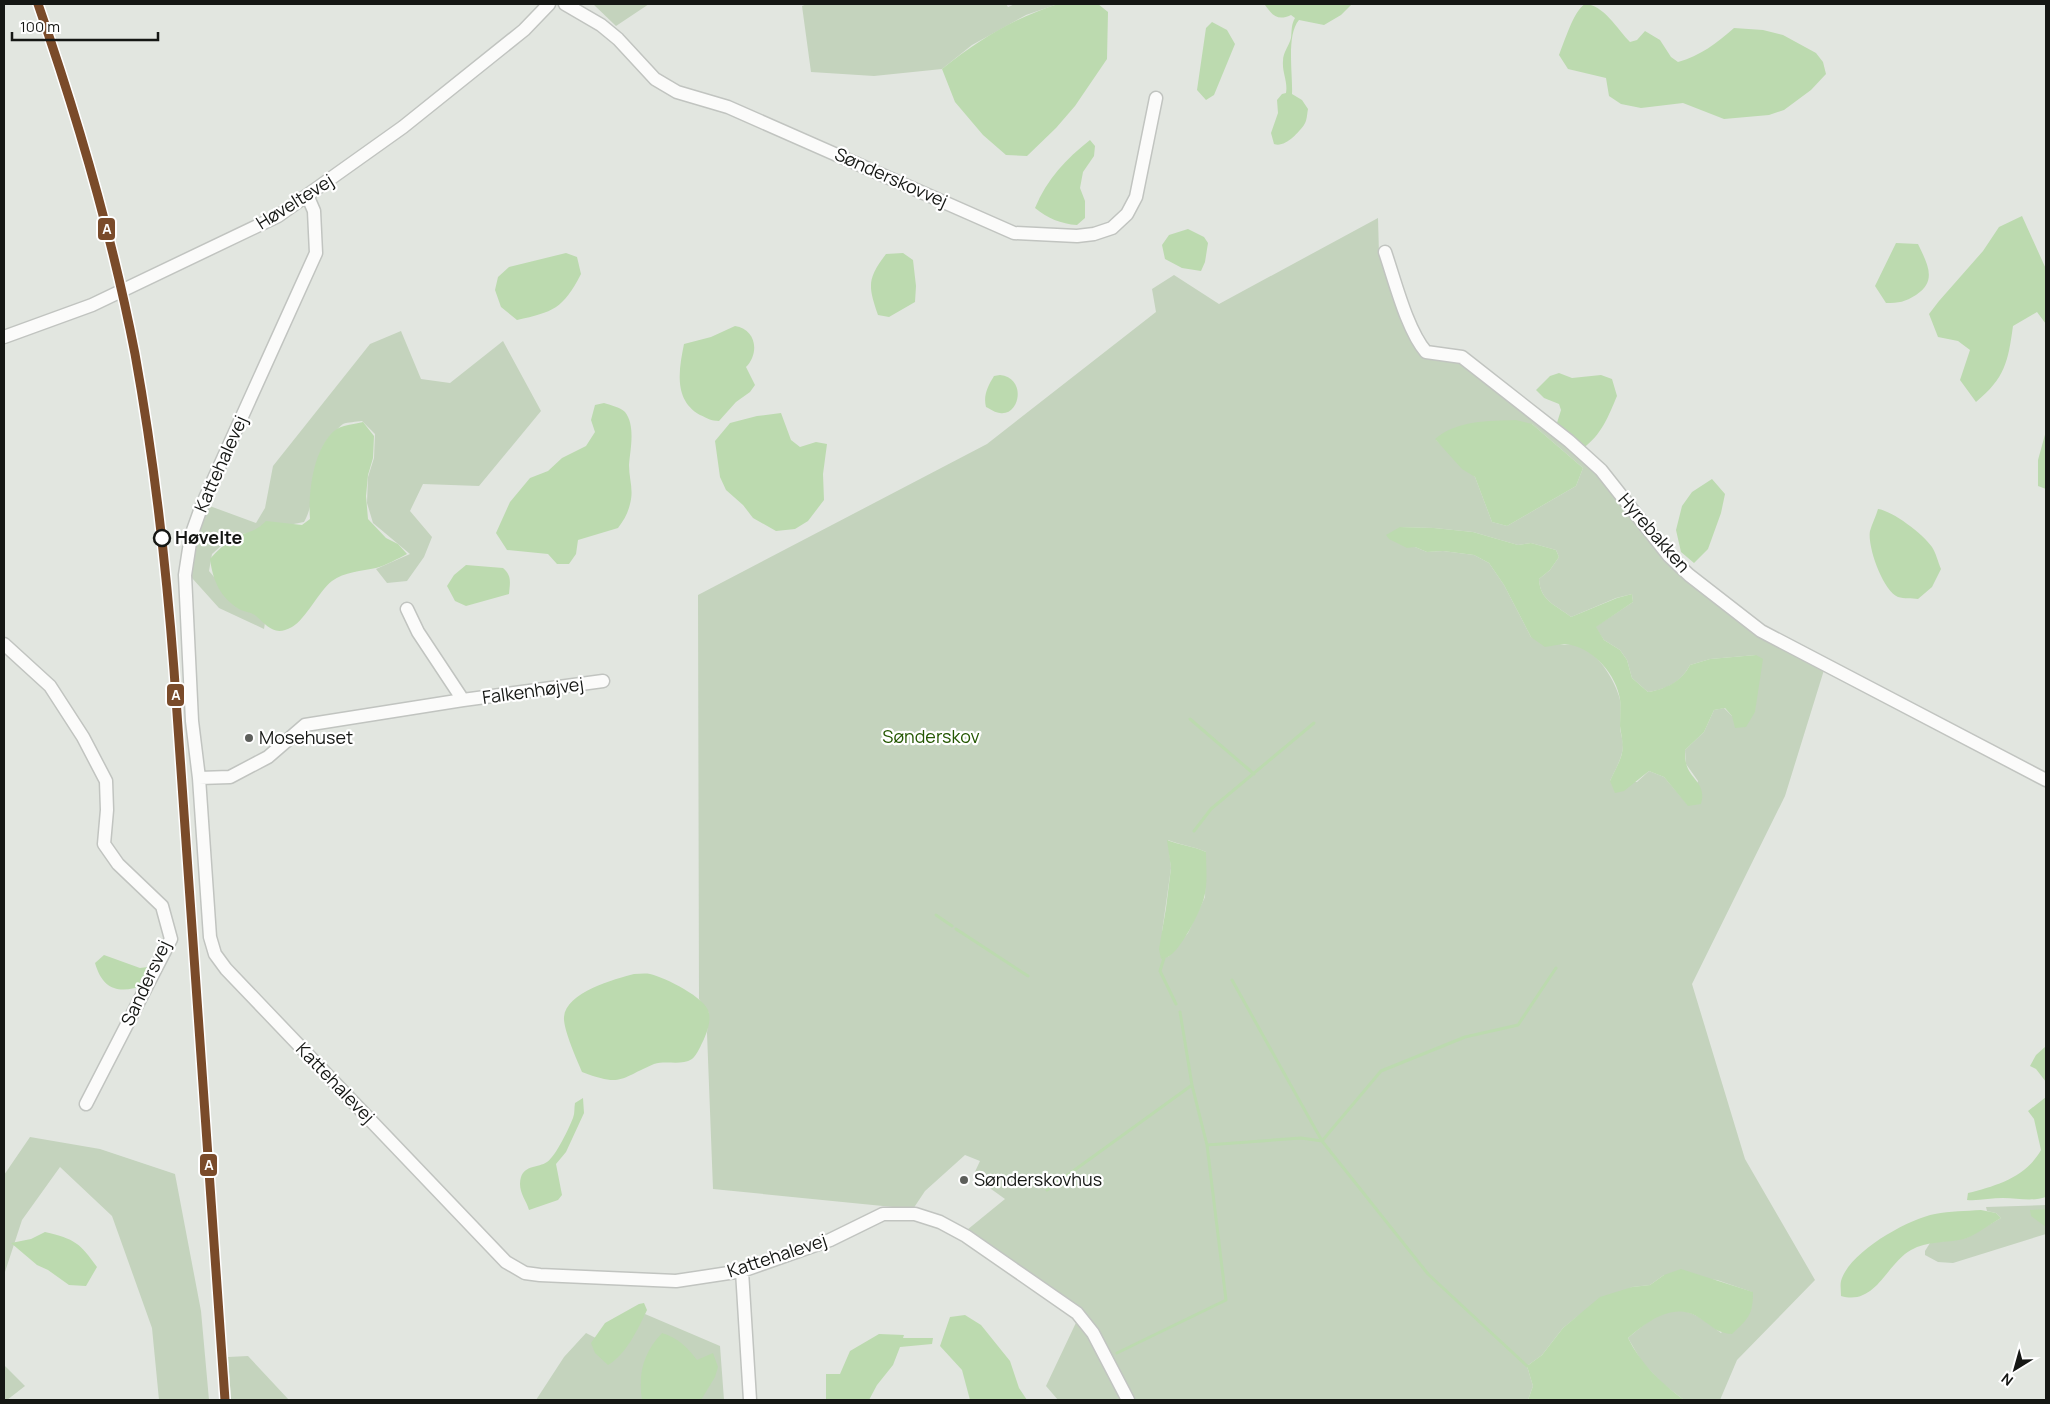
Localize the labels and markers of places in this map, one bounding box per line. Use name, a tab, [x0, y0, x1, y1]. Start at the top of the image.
place label: Høvelte	[175, 525, 243, 549]
marker: Høvelte	[153, 529, 171, 547]
place label: Mosehuset	[259, 725, 353, 749]
marker: Mosehuset	[243, 732, 255, 744]
place label: Sønderskovhus	[974, 1167, 1102, 1191]
marker: Sønderskovhus	[958, 1174, 970, 1186]

